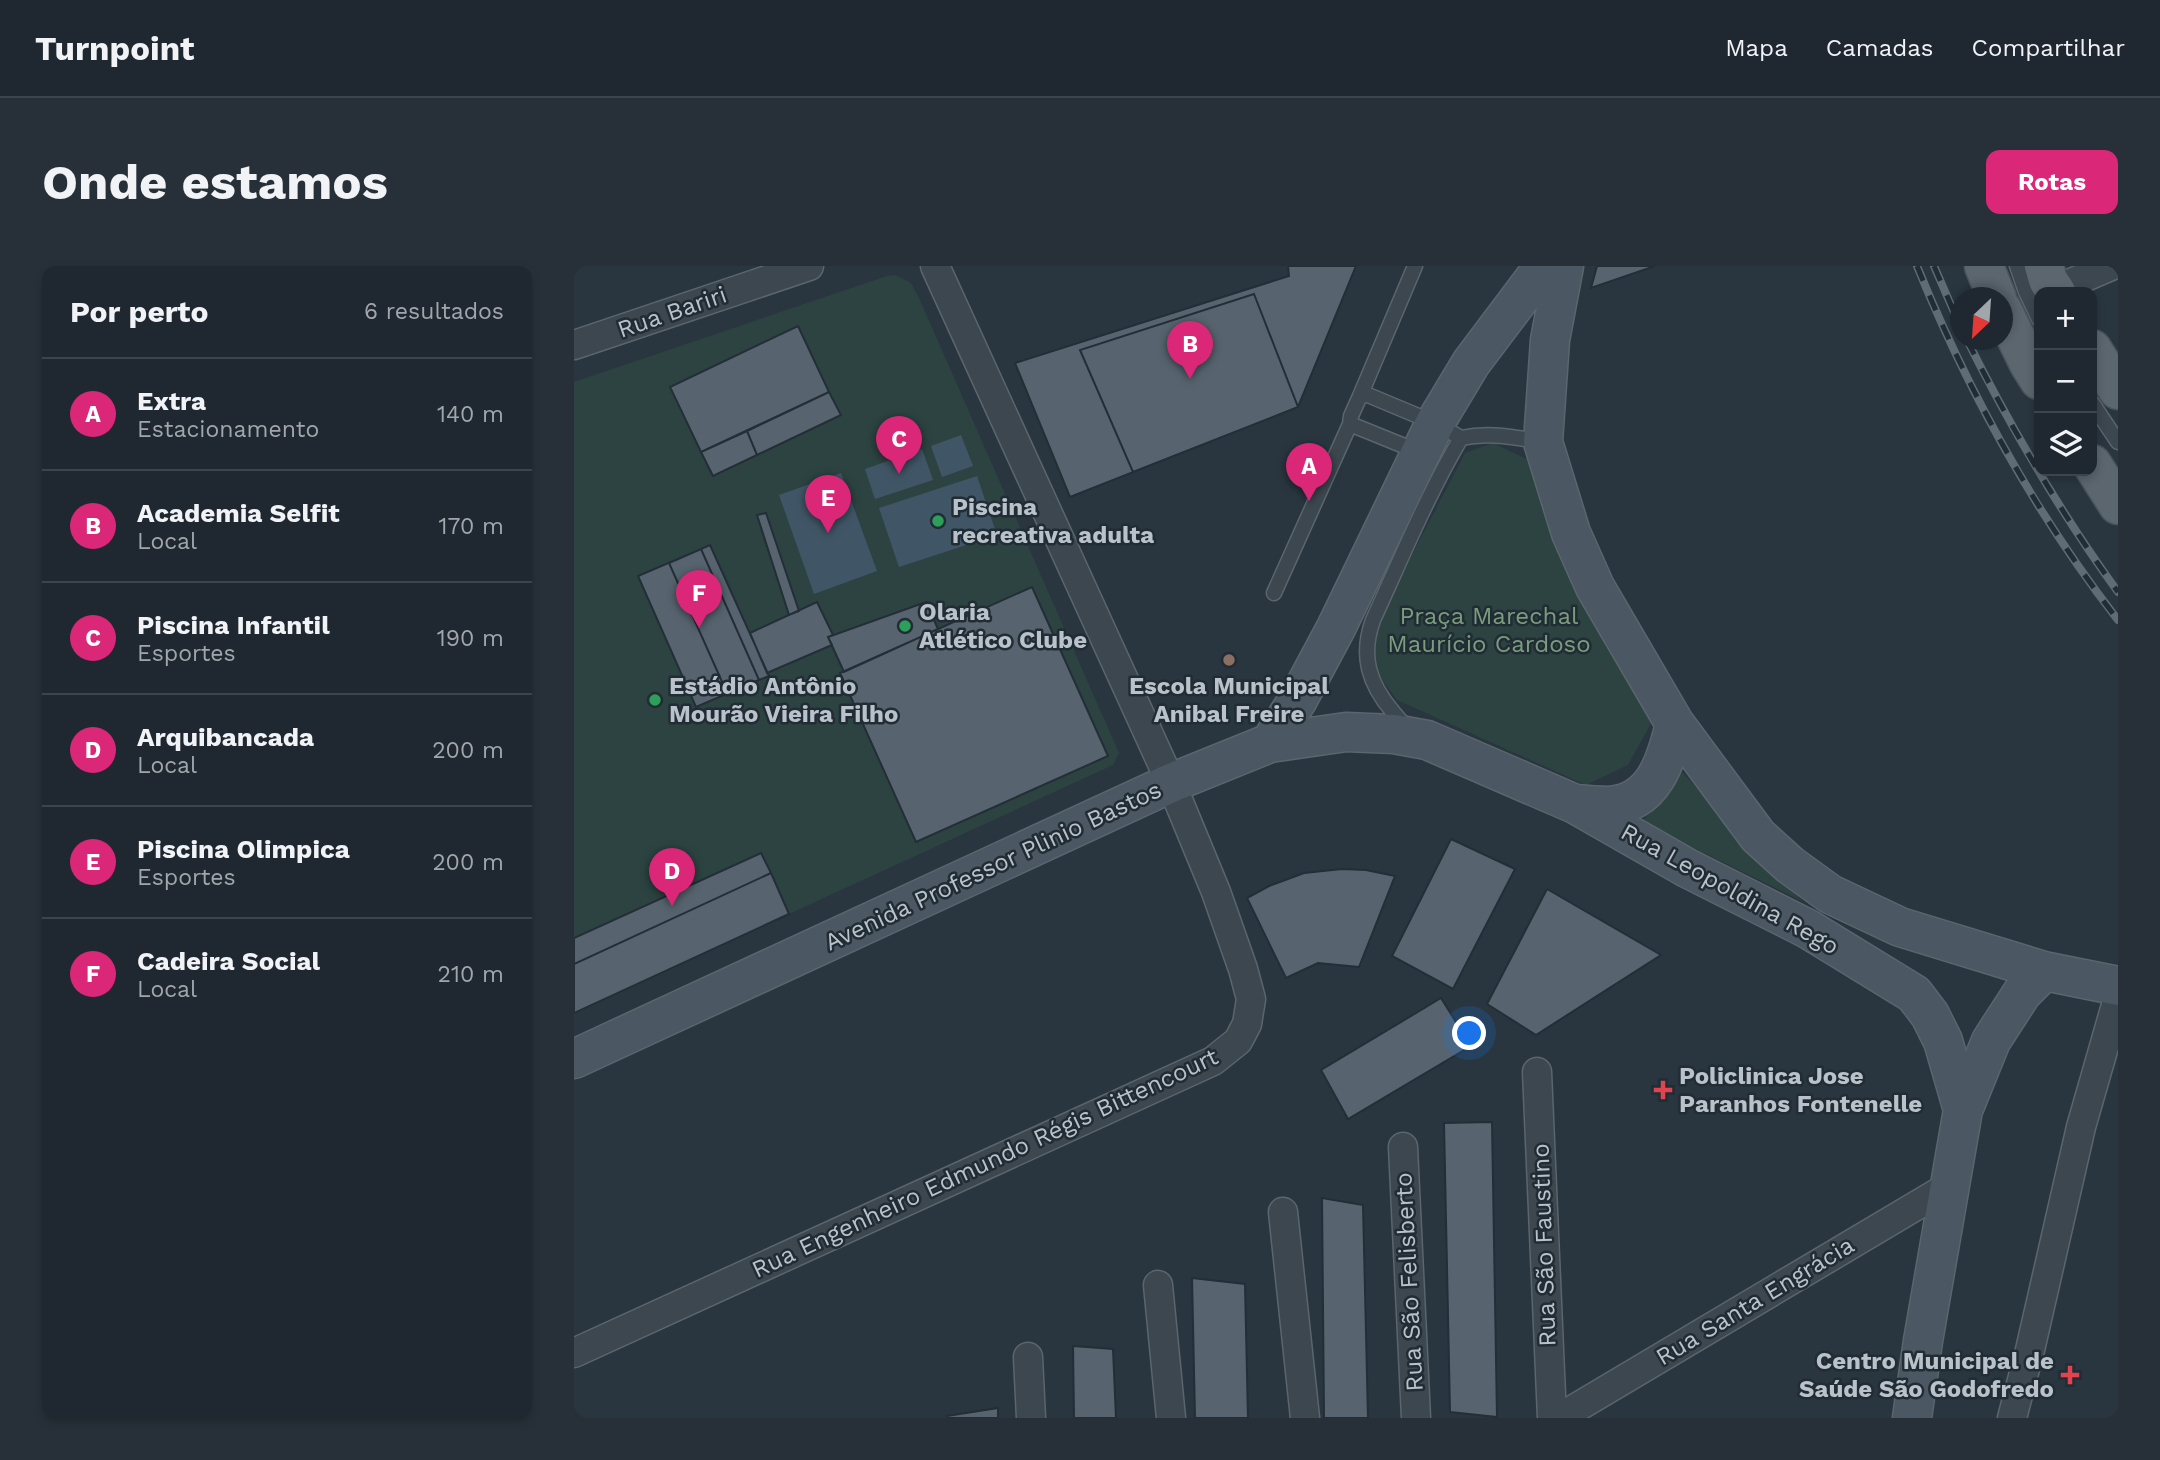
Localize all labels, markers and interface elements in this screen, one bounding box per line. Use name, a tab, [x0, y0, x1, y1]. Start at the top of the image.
text: Turnpoint	[35, 29, 194, 68]
text: Mapa	[1725, 34, 1788, 62]
text: Camadas	[1826, 34, 1934, 62]
text: Compartilhar	[1972, 34, 2125, 62]
button: Rotas	[1986, 150, 2118, 214]
text: Onde estamos	[42, 153, 388, 211]
street label: Rua Bariri	[614, 280, 730, 344]
north arrow	[1950, 287, 2013, 350]
map controls	[2034, 287, 2097, 476]
button: +	[2034, 287, 2097, 350]
text: Por perto	[70, 294, 208, 329]
text: 6 resultados	[364, 298, 504, 325]
pin: B	[1167, 321, 1213, 379]
button: −	[2034, 350, 2097, 413]
text: Extra	[137, 386, 206, 416]
text: A	[85, 401, 101, 428]
text: 140 m	[437, 401, 504, 428]
button: layers	[2034, 413, 2097, 476]
text: Estacionamento	[137, 416, 319, 443]
pin: C	[876, 416, 922, 474]
pin: A	[1286, 443, 1332, 501]
pin: E	[805, 475, 851, 533]
place label: Piscina recreativa adulta	[952, 493, 1154, 549]
text: Academia Selfit	[137, 498, 340, 528]
text: B	[85, 513, 101, 540]
text: 170 m	[439, 513, 504, 540]
marker: Piscina recreativa adulta	[930, 513, 946, 529]
text: Local	[137, 528, 197, 555]
pin: F	[676, 570, 722, 628]
place label: Olaria Atlético Clube	[919, 598, 1087, 654]
park label: Praça Marechal Maurício Cardoso	[1387, 602, 1591, 658]
text: Piscina Infantil	[137, 610, 330, 640]
marker: Olaria Atlético Clube	[897, 618, 913, 634]
text: C	[85, 625, 101, 652]
text: 190 m	[437, 625, 504, 652]
text: Esportes	[137, 640, 236, 667]
marker: Escola Municipal Anibal Freire	[1221, 652, 1237, 668]
place label: Estádio Antônio Mourão Vieira Filho	[669, 672, 898, 728]
place label: Escola Municipal Anibal Freire	[1129, 672, 1329, 728]
marker: Estádio Antônio Mourão Vieira Filho	[647, 692, 663, 708]
text: Arquibancada	[137, 722, 314, 752]
text: D	[85, 737, 101, 764]
text: 200 m	[432, 737, 504, 764]
text: Local	[137, 752, 197, 779]
street label: Avenida Professor Plinio Bastos	[820, 775, 1166, 957]
street label: Rua Leopoldina Rego	[1616, 817, 1844, 961]
text: Piscina Olimpica	[137, 834, 350, 864]
pin: D	[649, 848, 695, 906]
text: E	[86, 849, 100, 876]
text: 200 m	[432, 849, 504, 876]
text: Esportes	[137, 864, 236, 891]
text: Cadeira Social	[137, 946, 320, 976]
text: F	[86, 961, 100, 988]
text: 210 m	[438, 961, 504, 988]
text: Local	[137, 976, 197, 1003]
your location	[1452, 1016, 1486, 1050]
street label: Rua Engenheiro Edmundo Régis Bittencourt	[748, 1042, 1222, 1284]
place label: Policlinica Jose Paranhos Fontenelle	[1679, 1062, 1922, 1118]
marker: Policlinica Jose Paranhos Fontenelle	[1653, 1080, 1673, 1100]
street label: Rua São Faustino	[1526, 1143, 1562, 1347]
street label: Rua São Felisberto	[1389, 1172, 1429, 1392]
street label: Rua Santa Engrácia	[1651, 1231, 1859, 1371]
place label: Centro Municipal de Saúde São Godofredo	[1799, 1347, 2054, 1403]
marker: Centro Municipal de Saúde São Godofredo	[2060, 1365, 2080, 1385]

